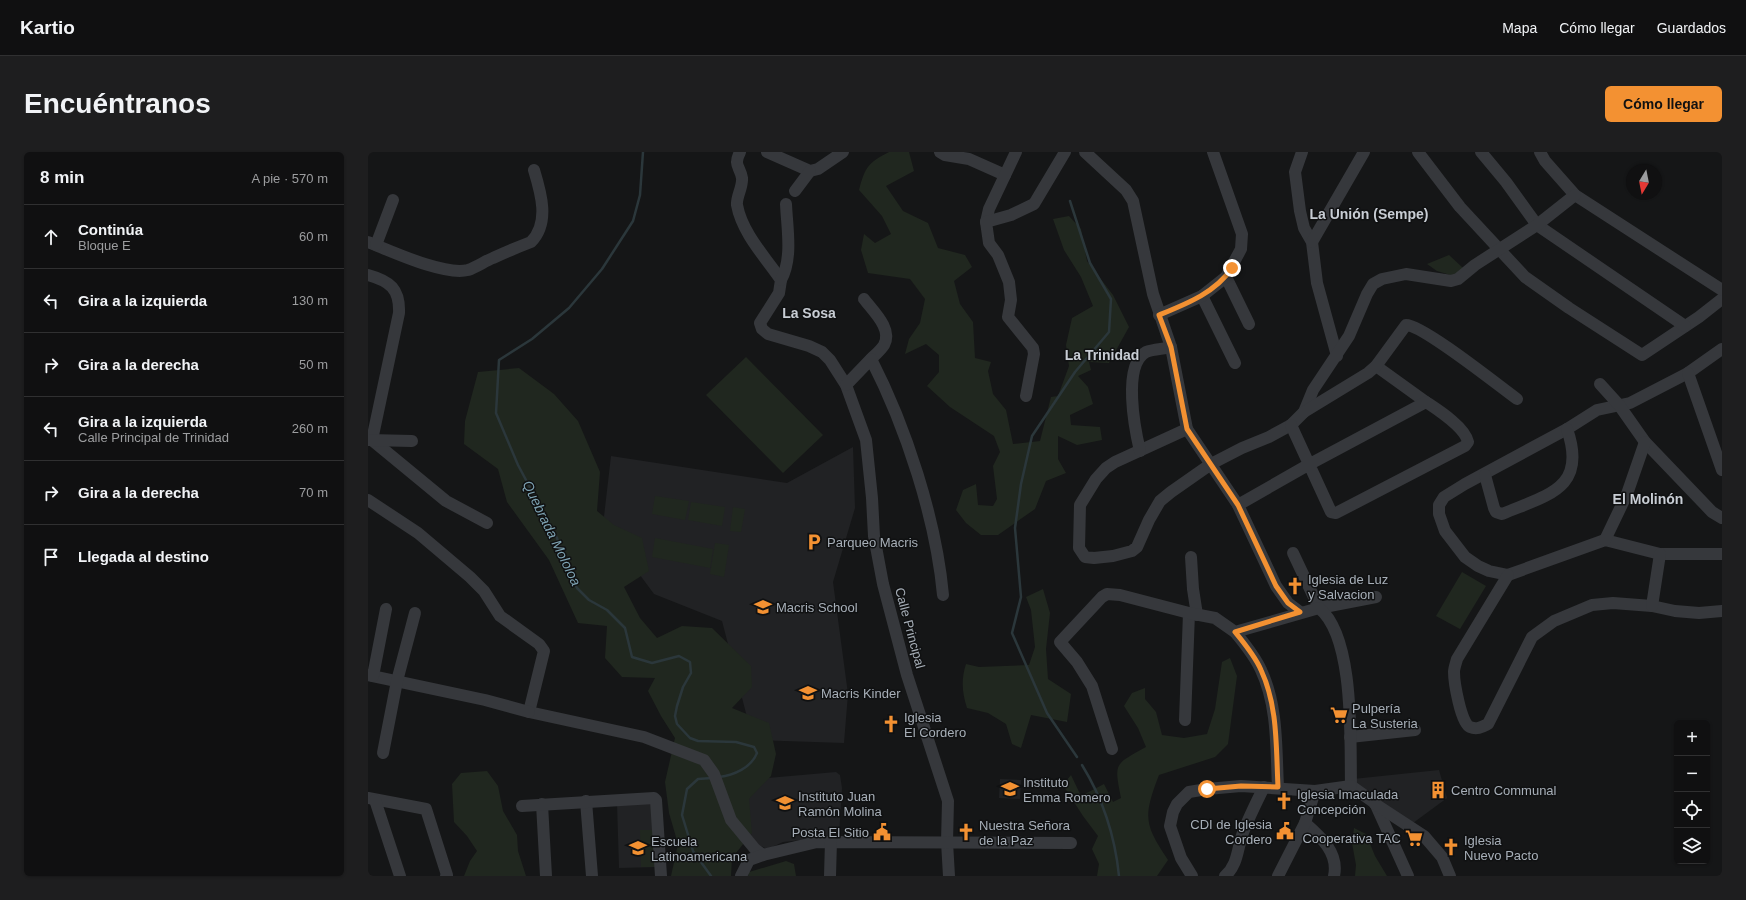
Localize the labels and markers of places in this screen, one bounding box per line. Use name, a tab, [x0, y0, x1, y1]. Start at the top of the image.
parking icon: Parqueo Macris	[804, 532, 824, 552]
place label: Parqueo Macris	[827, 535, 919, 550]
place label: Iglesia de Luz y Salvacion	[1308, 572, 1388, 602]
church icon: Iglesia de Luz y Salvacion	[1285, 576, 1305, 596]
school or university icon: Macris School	[753, 597, 773, 617]
place label: Macris School	[776, 600, 858, 615]
school or university icon: Macris Kinder	[798, 683, 818, 703]
place label: Macris Kinder	[821, 686, 901, 701]
place label: Pulpería La Susteria	[1352, 701, 1419, 731]
supermarket icon: Pulpería La Susteria	[1329, 705, 1349, 725]
place label: Iglesia El Cordero	[904, 710, 966, 740]
church icon: Iglesia El Cordero	[881, 714, 901, 734]
place label: Instituto Emma Romero	[1023, 775, 1110, 805]
school or university icon: Instituto Emma Romero	[1000, 779, 1020, 799]
building icon: Centro Communal	[1428, 780, 1448, 800]
place label: Centro Communal	[1451, 783, 1557, 798]
place label: Iglesia Imaculada Concepción	[1297, 787, 1399, 817]
place label: Instituto Juan Ramón Molina	[798, 789, 883, 819]
church icon: Iglesia Imaculada Concepción	[1274, 791, 1294, 811]
school or university icon: Instituto Juan Ramón Molina	[775, 793, 795, 813]
place label: CDI de Iglesia Cordero	[1190, 817, 1273, 847]
place label: Nuestra Señora de la Paz	[979, 818, 1071, 848]
public building icon: CDI de Iglesia Cordero	[1275, 821, 1295, 841]
public building icon: Posta El Sitio	[872, 822, 892, 842]
church icon: Nuestra Señora de la Paz	[956, 822, 976, 842]
place label: Posta El Sitio	[792, 825, 869, 840]
supermarket icon: Cooperativa TAC	[1404, 828, 1424, 848]
place label: Cooperativa TAC	[1302, 831, 1401, 846]
place label: Iglesia Nuevo Pacto	[1464, 833, 1538, 863]
place label: Escuela Latinoamericana	[651, 834, 748, 864]
church icon: Iglesia Nuevo Pacto	[1441, 837, 1461, 857]
school or university icon: Escuela Latinoamericana	[628, 838, 648, 858]

